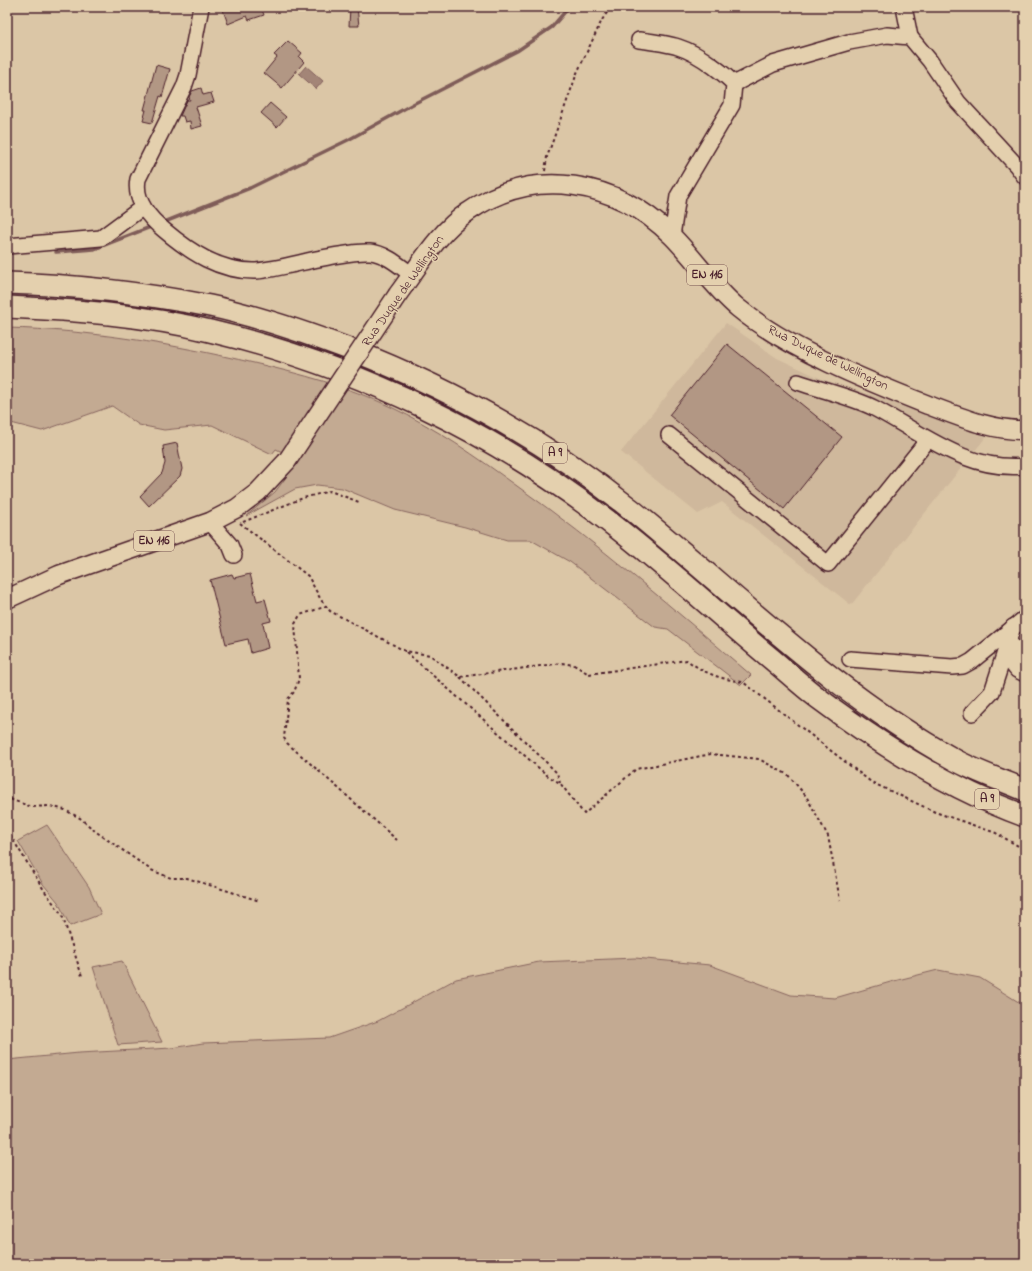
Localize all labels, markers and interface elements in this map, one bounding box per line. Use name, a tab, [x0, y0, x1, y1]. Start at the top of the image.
street label: Rua Duque de Wellington	[357, 231, 450, 351]
road number: EN 116	[687, 265, 727, 285]
street label: Rua Duque de Wellington	[764, 320, 892, 396]
road number: A 9	[543, 443, 567, 463]
road number: EN 116	[134, 531, 174, 551]
road number: A 9	[975, 789, 999, 809]

